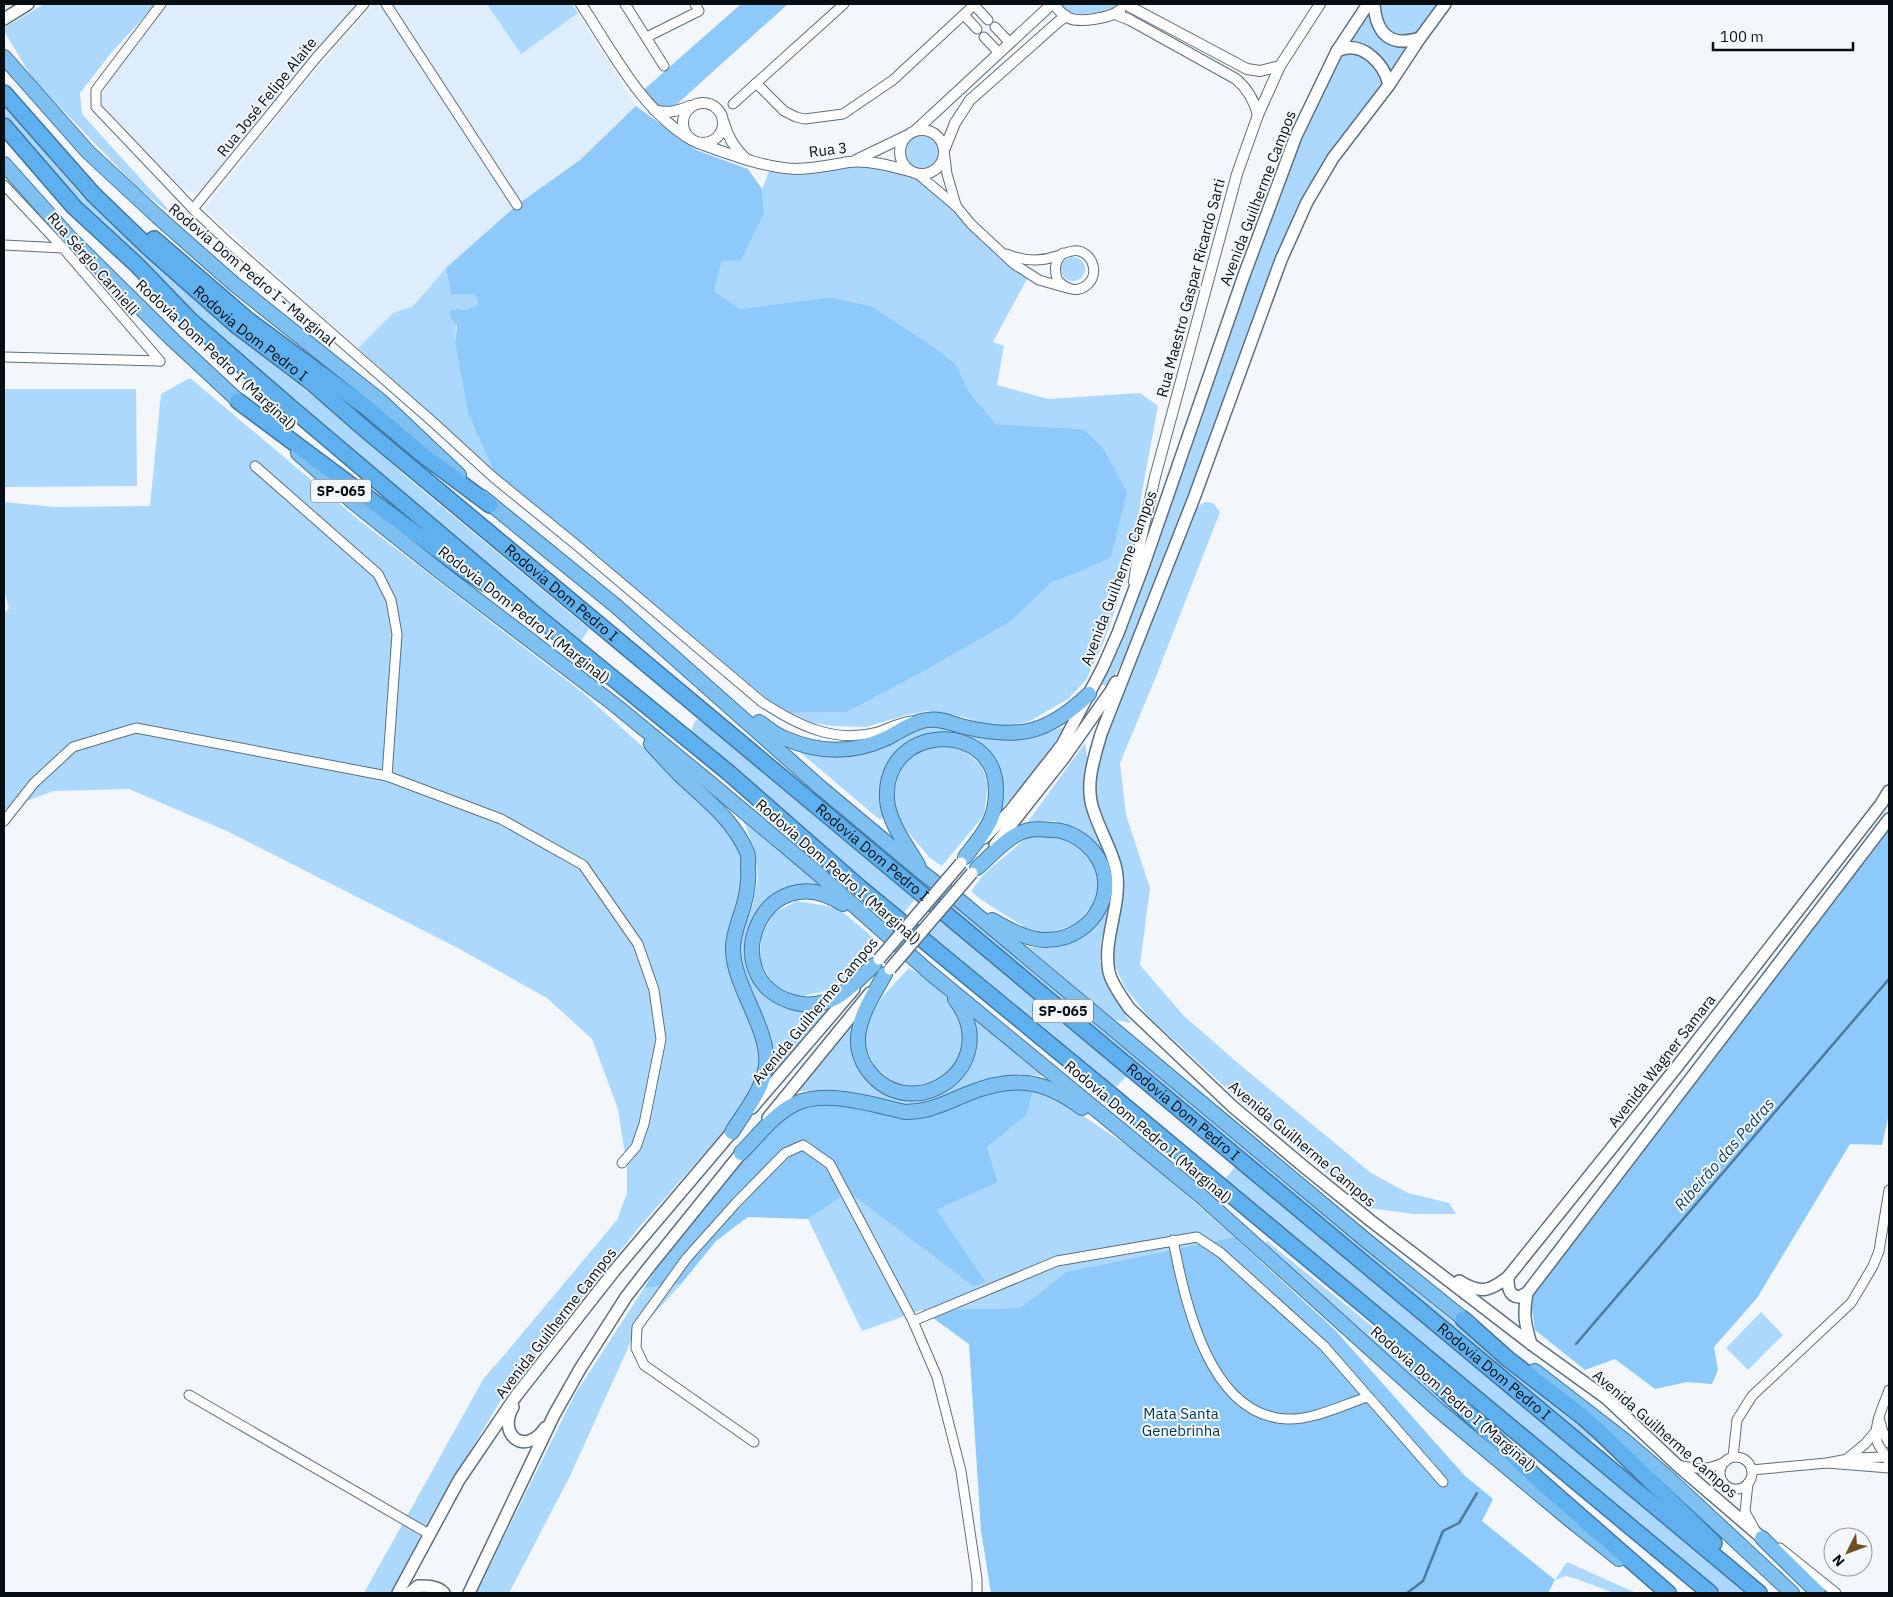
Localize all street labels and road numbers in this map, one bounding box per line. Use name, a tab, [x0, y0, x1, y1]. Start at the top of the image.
street label: Rua José Felipe Alaite	[213, 33, 321, 160]
street label: Avenida Guilherme Campos	[1215, 108, 1300, 288]
street label: Rua 3	[808, 138, 848, 161]
street label: Rua Maestro Gaspar Ricardo Sarti	[1152, 176, 1229, 399]
street label: Rodovia Dom Pedro I - Marginal	[165, 200, 339, 350]
street label: Rua Sérgio Carnielli	[43, 208, 143, 319]
street label: Rodovia Dom Pedro I (Marginal)	[132, 275, 301, 434]
street label: Rodovia Dom Pedro I	[190, 281, 312, 385]
road number: SP-065	[311, 480, 371, 502]
street label: Avenida Guilherme Campos	[1076, 488, 1161, 668]
street label: Rodovia Dom Pedro I	[501, 540, 622, 645]
street label: Rodovia Dom Pedro I (Marginal)	[435, 542, 614, 688]
street label: Rodovia Dom Pedro I (Marginal)	[752, 795, 925, 949]
street label: Rodovia Dom Pedro I	[812, 799, 933, 905]
street label: Avenida Guilherme Campos	[748, 933, 882, 1088]
street label: Avenida Wagner Samara	[1604, 990, 1719, 1131]
road number: SP-065	[1033, 999, 1093, 1022]
street label: Rodovia Dom Pedro I (Marginal)	[1061, 1056, 1236, 1207]
street label: Rodovia Dom Pedro I	[1123, 1059, 1244, 1164]
street label: Avenida Guilherme Campos	[1225, 1077, 1380, 1211]
street label: Avenida Guilherme Campos	[491, 1244, 620, 1402]
street label: Rodovia Dom Pedro I	[1434, 1318, 1555, 1424]
street label: Rodovia Dom Pedro I (Marginal)	[1367, 1322, 1540, 1476]
street label: Avenida Guilherme Campos	[1589, 1365, 1742, 1502]

